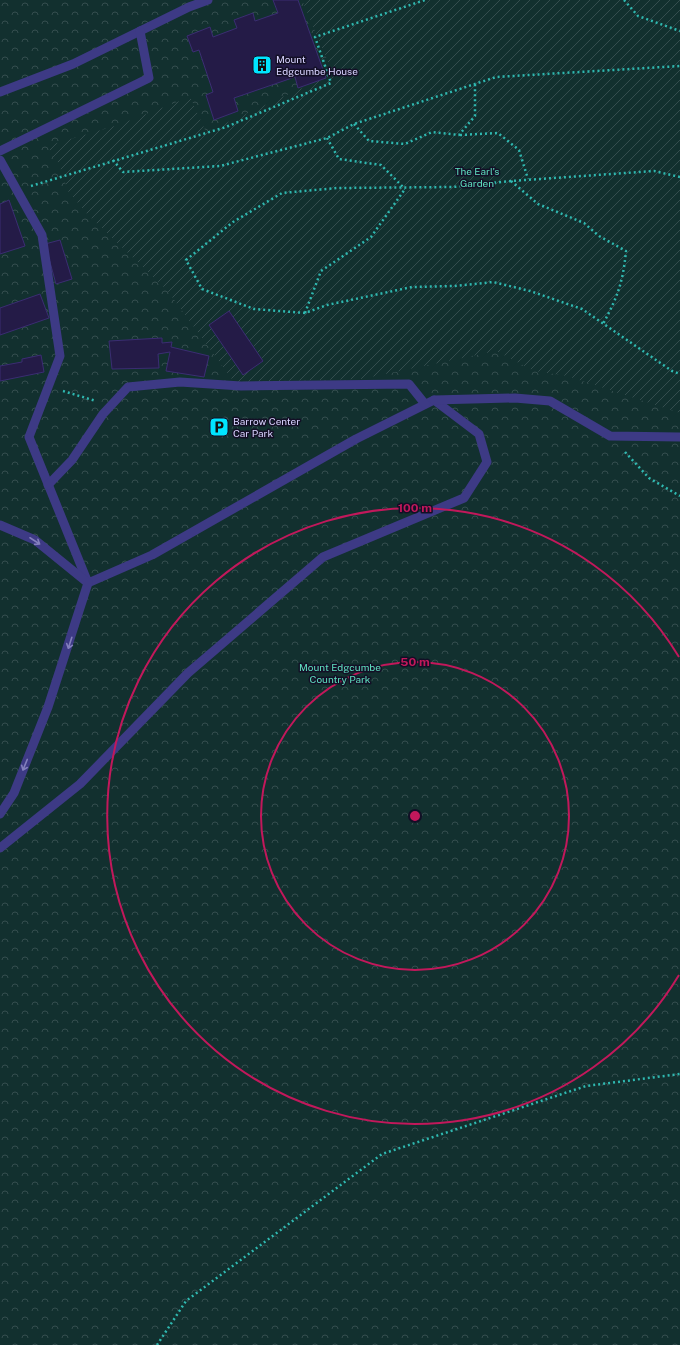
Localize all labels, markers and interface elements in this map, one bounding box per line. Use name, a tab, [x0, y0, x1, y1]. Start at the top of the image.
place label: Mount Edgcumbe House	[276, 53, 358, 77]
building icon: Mount Edgcumbe House	[251, 54, 273, 76]
park label: The Earl's Garden	[455, 165, 499, 189]
place label: Barrow Center Car Park	[233, 415, 300, 439]
parking icon: Barrow Center Car Park	[208, 416, 230, 438]
text: 100 m	[398, 501, 432, 515]
one-way arrow	[30, 537, 41, 546]
one-way arrow	[65, 637, 73, 649]
text: 50 m	[400, 655, 430, 669]
park label: Mount Edgcumbe Country Park	[299, 661, 381, 685]
one-way arrow	[20, 759, 28, 771]
centre of rings	[408, 809, 422, 823]

